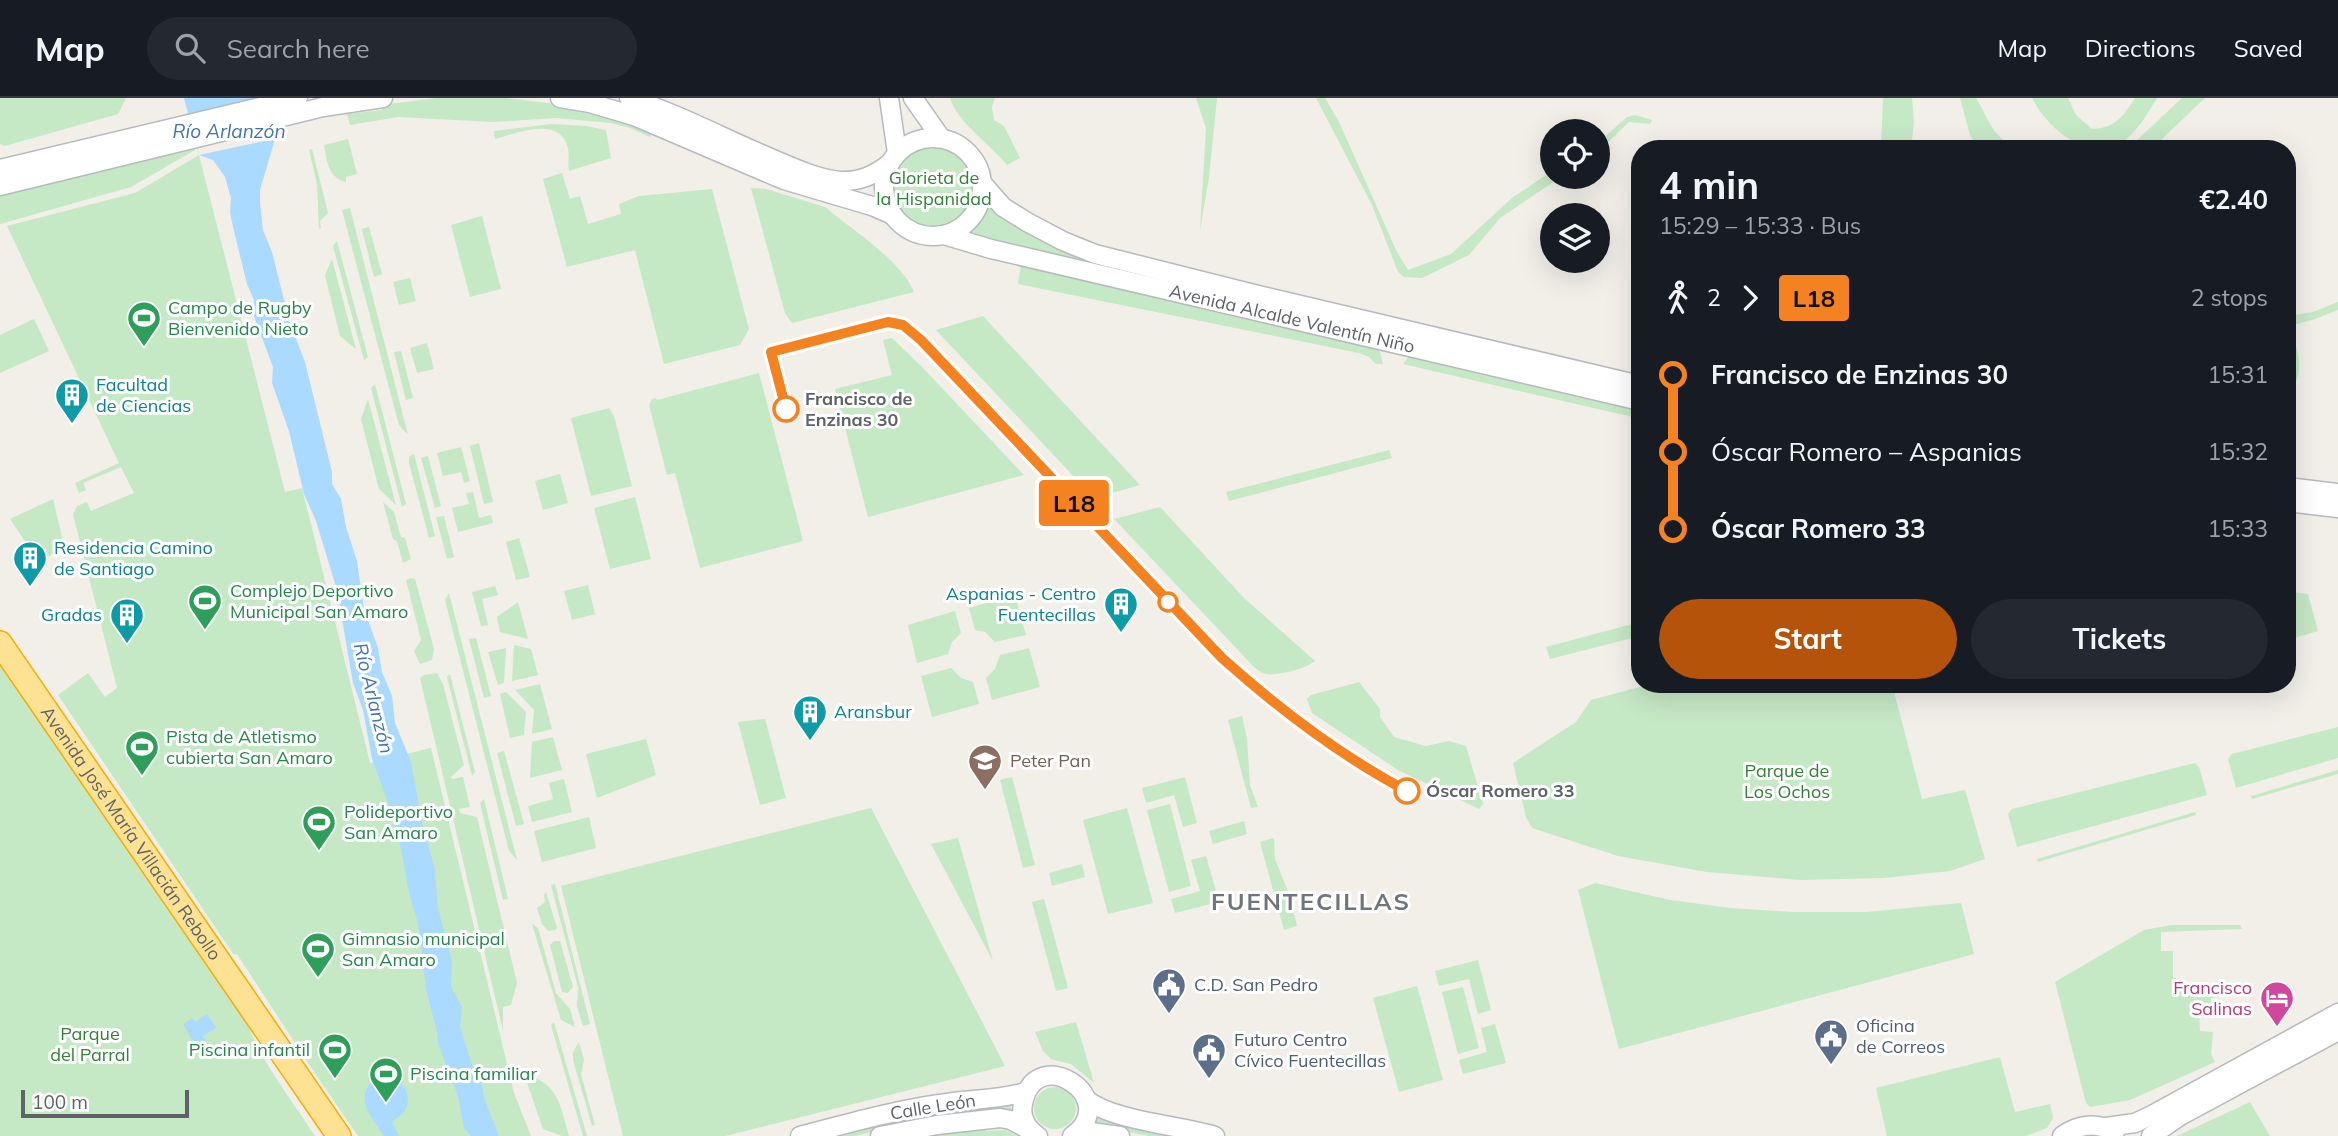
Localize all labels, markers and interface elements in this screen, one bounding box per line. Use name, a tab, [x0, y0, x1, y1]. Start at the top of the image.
search box	[147, 17, 637, 80]
text: Map	[35, 28, 105, 69]
icon: search	[171, 29, 209, 67]
text: Search here	[227, 32, 370, 65]
text: Map	[1997, 33, 2047, 63]
text: Directions	[2085, 33, 2196, 63]
text: Saved	[2234, 33, 2303, 63]
water label: Río Arlanzón	[172, 119, 286, 143]
map controls	[1540, 119, 1610, 273]
button: locate	[1540, 119, 1610, 189]
text: 4 min	[1659, 161, 1759, 209]
park label: Glorieta de la Hispanidad	[876, 166, 992, 210]
text: €2.40	[2199, 183, 2268, 216]
button: layers	[1540, 203, 1610, 273]
text: 15:29 – 15:33 · Bus	[1659, 211, 1861, 240]
street label: Avenida Alcalde Valentín Niño	[1167, 279, 1417, 358]
icon: walk	[1659, 279, 1697, 317]
icon: forward	[1731, 279, 1769, 317]
text: 2	[1707, 283, 1721, 312]
text: L18	[1793, 283, 1835, 313]
text: 2 stops	[2191, 283, 2268, 312]
place label: Campo de Rugby Bienvenido Nieto	[168, 296, 312, 340]
sports icon: Campo de Rugby Bienvenido Nieto	[125, 299, 163, 348]
text: Francisco de Enzinas 30	[1711, 358, 2008, 391]
text: 15:31	[2208, 360, 2268, 389]
place label: Facultad de Ciencias	[96, 373, 191, 417]
building icon: Facultad de Ciencias	[53, 376, 91, 425]
place label: Francisco de Enzinas 30	[805, 387, 913, 431]
marker: Francisco de Enzinas 30	[773, 396, 799, 422]
text: Óscar Romero – Aspanias	[1711, 435, 2022, 468]
text: 15:32	[2208, 437, 2268, 466]
line badge: L18	[1034, 480, 1114, 526]
text: L18	[1053, 488, 1095, 518]
text: Óscar Romero 33	[1711, 512, 1926, 545]
text: 15:33	[2208, 514, 2268, 543]
place label: Residencia Camino de Santiago	[54, 536, 213, 580]
building icon: Residencia Camino de Santiago	[11, 539, 49, 588]
place label: Complejo Deportivo Municipal San Amaro	[230, 579, 408, 623]
sports icon: Complejo Deportivo Municipal San Amaro	[186, 582, 224, 631]
place label: Aspanias - Centro Fuentecillas	[946, 582, 1096, 626]
building icon: Aspanias - Centro Fuentecillas	[1102, 585, 1140, 634]
unlabelled marker	[1158, 592, 1178, 612]
building icon: Gradas	[108, 596, 146, 645]
button: Start	[1659, 599, 1957, 679]
button: Tickets	[1971, 599, 2268, 679]
place label: Gradas	[41, 603, 102, 626]
water label: Río Arlanzón	[349, 640, 399, 756]
building icon: Aransbur	[791, 693, 829, 742]
place label: Aransbur	[834, 700, 912, 723]
street label: Avenida José María Villacián Rebollo	[36, 702, 227, 964]
place label: Pista de Atletismo cubierta San Amaro	[166, 725, 333, 769]
sports icon: Pista de Atletismo cubierta San Amaro	[123, 728, 161, 777]
school or university icon: Peter Pan	[966, 742, 1004, 791]
place label: Peter Pan	[1010, 749, 1091, 772]
park label: Parque de Los Ochos	[1744, 759, 1830, 803]
marker: Óscar Romero 33	[1394, 778, 1420, 804]
place label: Óscar Romero 33	[1426, 779, 1575, 802]
place label: Polideportivo San Amaro	[344, 800, 453, 844]
sports icon: Polideportivo San Amaro	[300, 803, 338, 852]
district label: FUENTECILLAS	[1211, 886, 1411, 916]
place label: Gimnasio municipal San Amaro	[342, 927, 505, 971]
sports icon: Gimnasio municipal San Amaro	[299, 930, 337, 979]
public building icon: C.D. San Pedro	[1150, 966, 1188, 1015]
place label: C.D. San Pedro	[1194, 973, 1318, 996]
place label: Francisco Salinas	[2173, 976, 2252, 1020]
hotel icon: Francisco Salinas	[2258, 979, 2296, 1028]
place label: Oficina de Correos	[1856, 1014, 1945, 1058]
public building icon: Oficina de Correos	[1812, 1017, 1850, 1066]
park label: Parque del Parral	[50, 1022, 130, 1066]
place label: Futuro Centro Cívico Fuentecillas	[1234, 1028, 1386, 1072]
sports icon: Piscina infantil	[316, 1031, 354, 1080]
public building icon: Futuro Centro Cívico Fuentecillas	[1190, 1031, 1228, 1080]
place label: Piscina infantil	[189, 1038, 310, 1061]
sports icon: Piscina familiar	[367, 1055, 405, 1104]
place label: Piscina familiar	[410, 1062, 537, 1085]
scale bar	[21, 1087, 189, 1119]
street label: Calle León	[889, 1088, 977, 1125]
text: 100 m	[32, 1090, 88, 1114]

